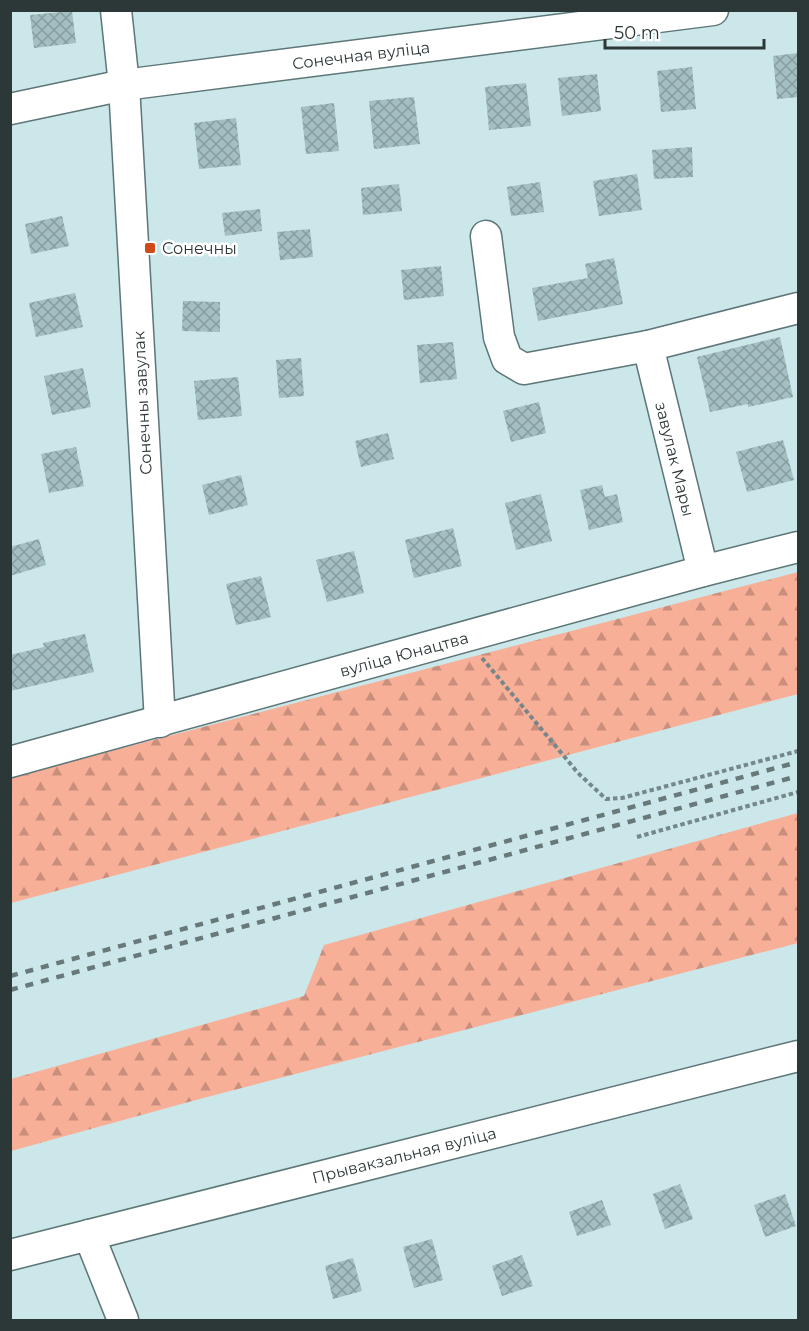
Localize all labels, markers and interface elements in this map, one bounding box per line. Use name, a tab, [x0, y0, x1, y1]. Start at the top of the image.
scale bar	[605, 12, 764, 50]
text: 50 m	[614, 22, 660, 44]
street label: Сонечная вуліца	[291, 38, 431, 73]
place label: Сонечны	[162, 239, 237, 258]
marker: Сонечны	[143, 241, 157, 255]
street label: Сонечны завулак	[129, 330, 156, 475]
street label: завулак Мары	[651, 400, 698, 518]
street label: вуліца Юнацтва	[338, 628, 471, 681]
street label: Прывакзальная вуліца	[310, 1123, 498, 1188]

